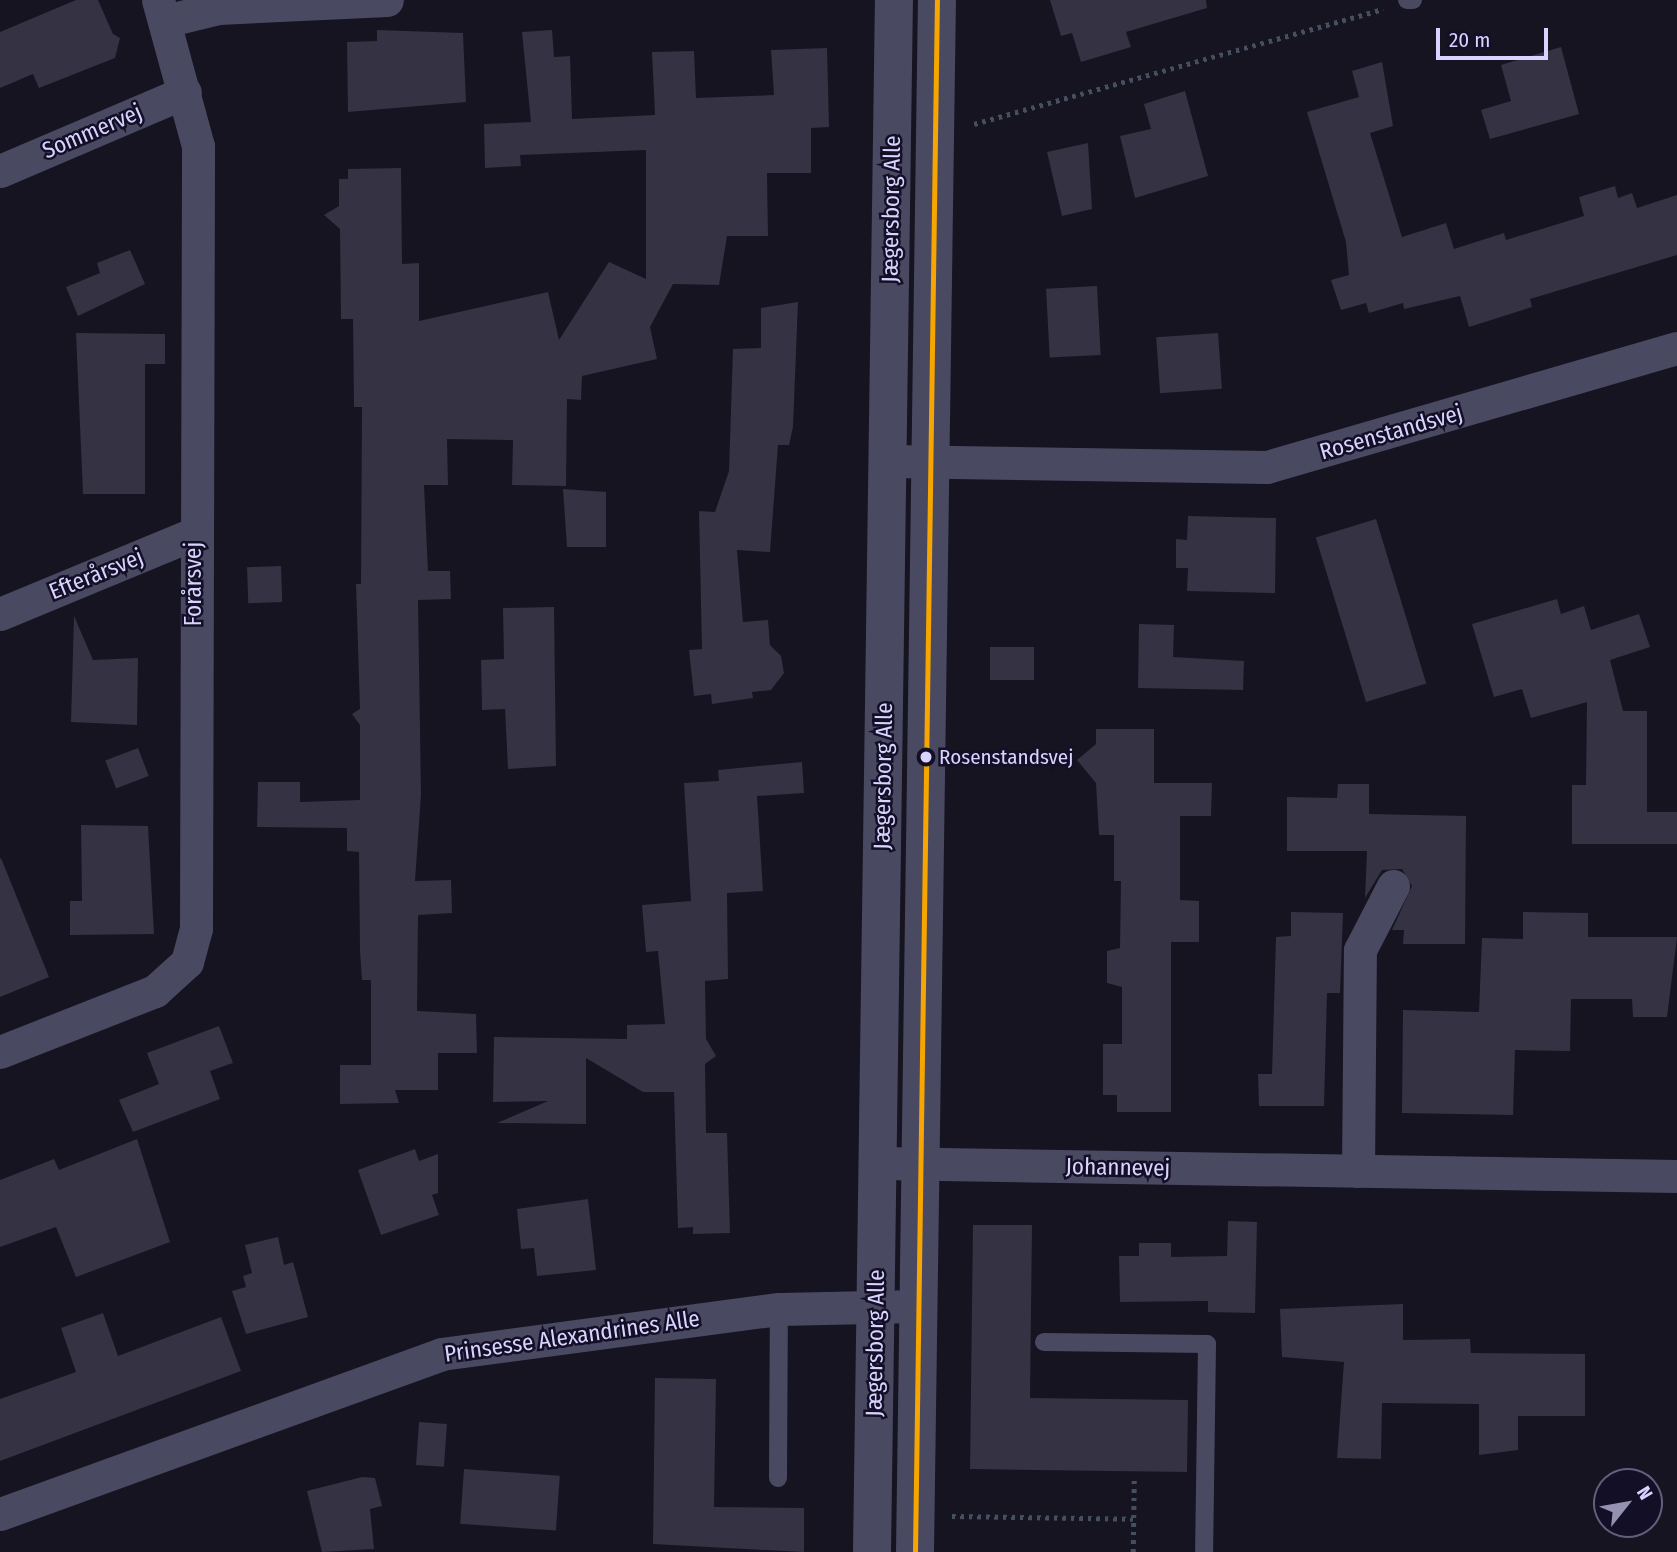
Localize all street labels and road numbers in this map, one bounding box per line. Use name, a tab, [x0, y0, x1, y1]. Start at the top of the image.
street label: Sommervej	[38, 98, 146, 164]
street label: Jægersborg Alle	[876, 135, 906, 283]
street label: Rosenstandsvej	[1316, 398, 1466, 466]
street label: Forårsvej	[179, 542, 207, 626]
street label: Efterårsvej	[45, 543, 147, 605]
street label: Jægersborg Alle	[868, 702, 898, 850]
street label: Johannevej	[1065, 1152, 1171, 1182]
street label: Jægersborg Alle	[860, 1269, 890, 1417]
street label: Prinsesse Alexandrines Alle	[443, 1304, 701, 1368]

